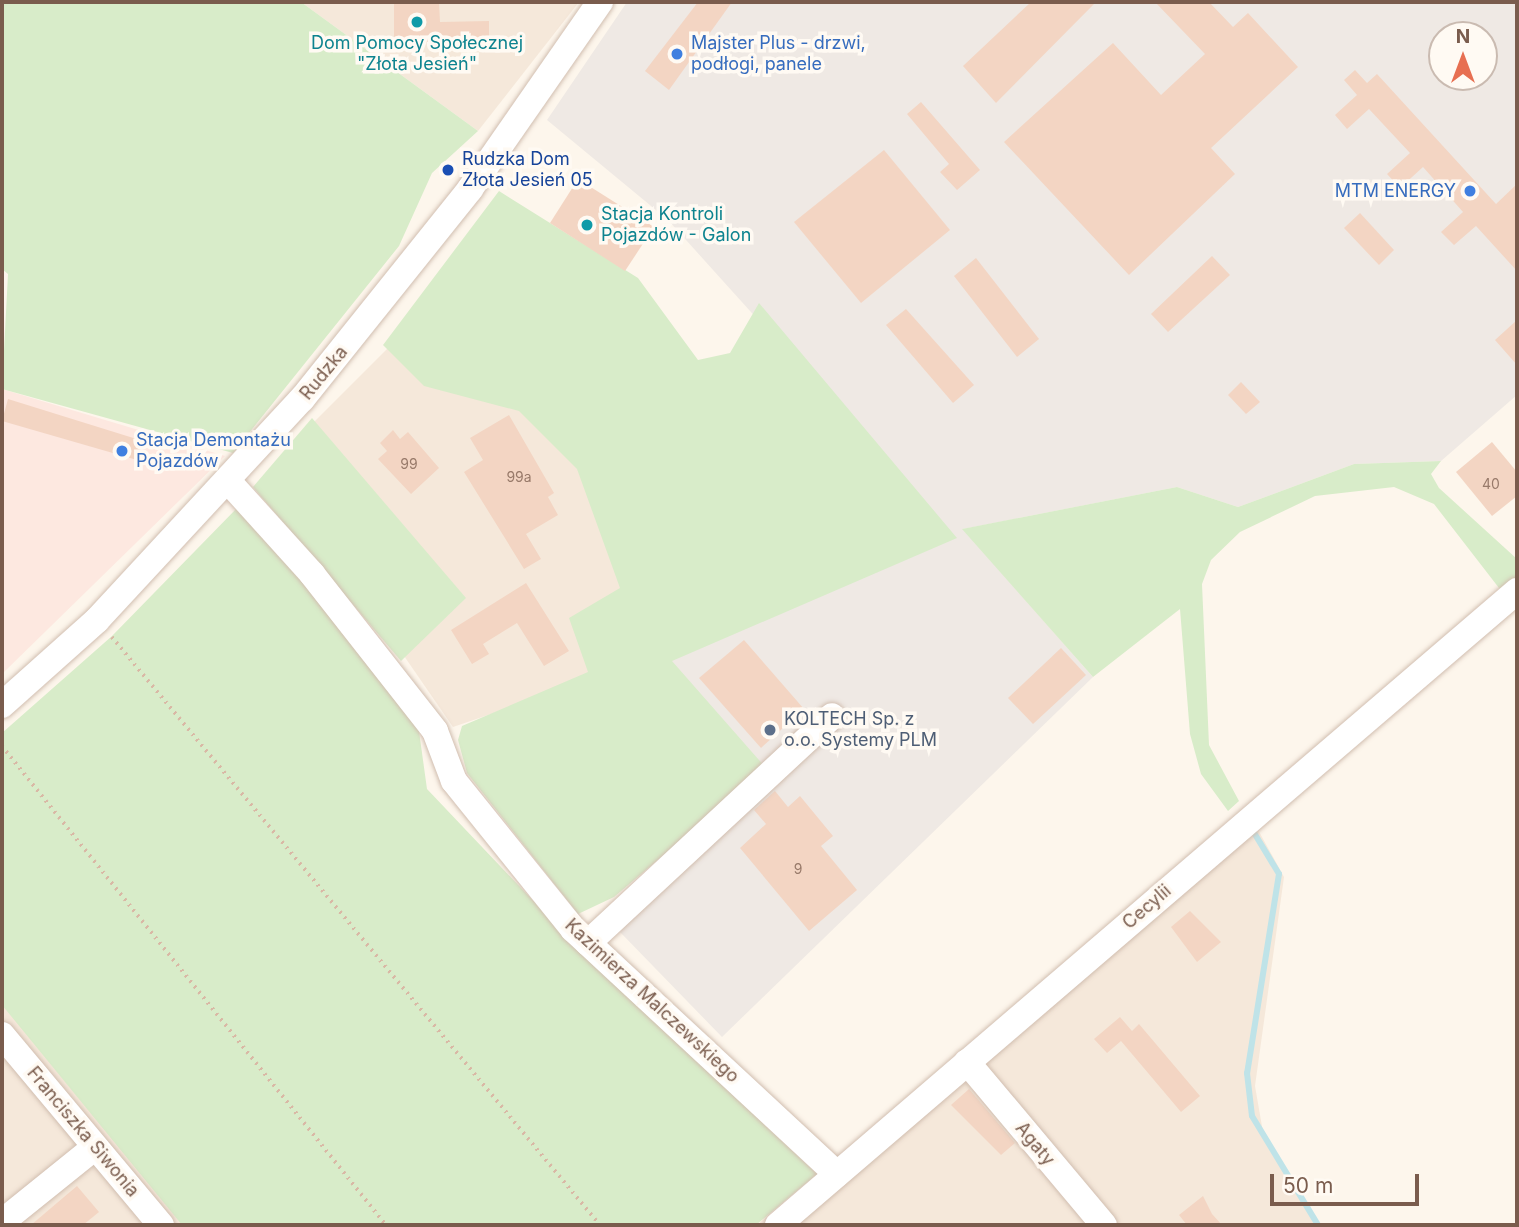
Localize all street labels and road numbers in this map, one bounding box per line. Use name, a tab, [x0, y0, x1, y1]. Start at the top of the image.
street label: Rudzka	[296, 342, 352, 404]
street label: Cecylii	[1118, 880, 1176, 934]
street label: Kazimierza Malczewskiego	[560, 915, 744, 1087]
street label: Franciszka Siwonia	[22, 1063, 144, 1201]
street label: Agaty	[1011, 1118, 1059, 1170]

